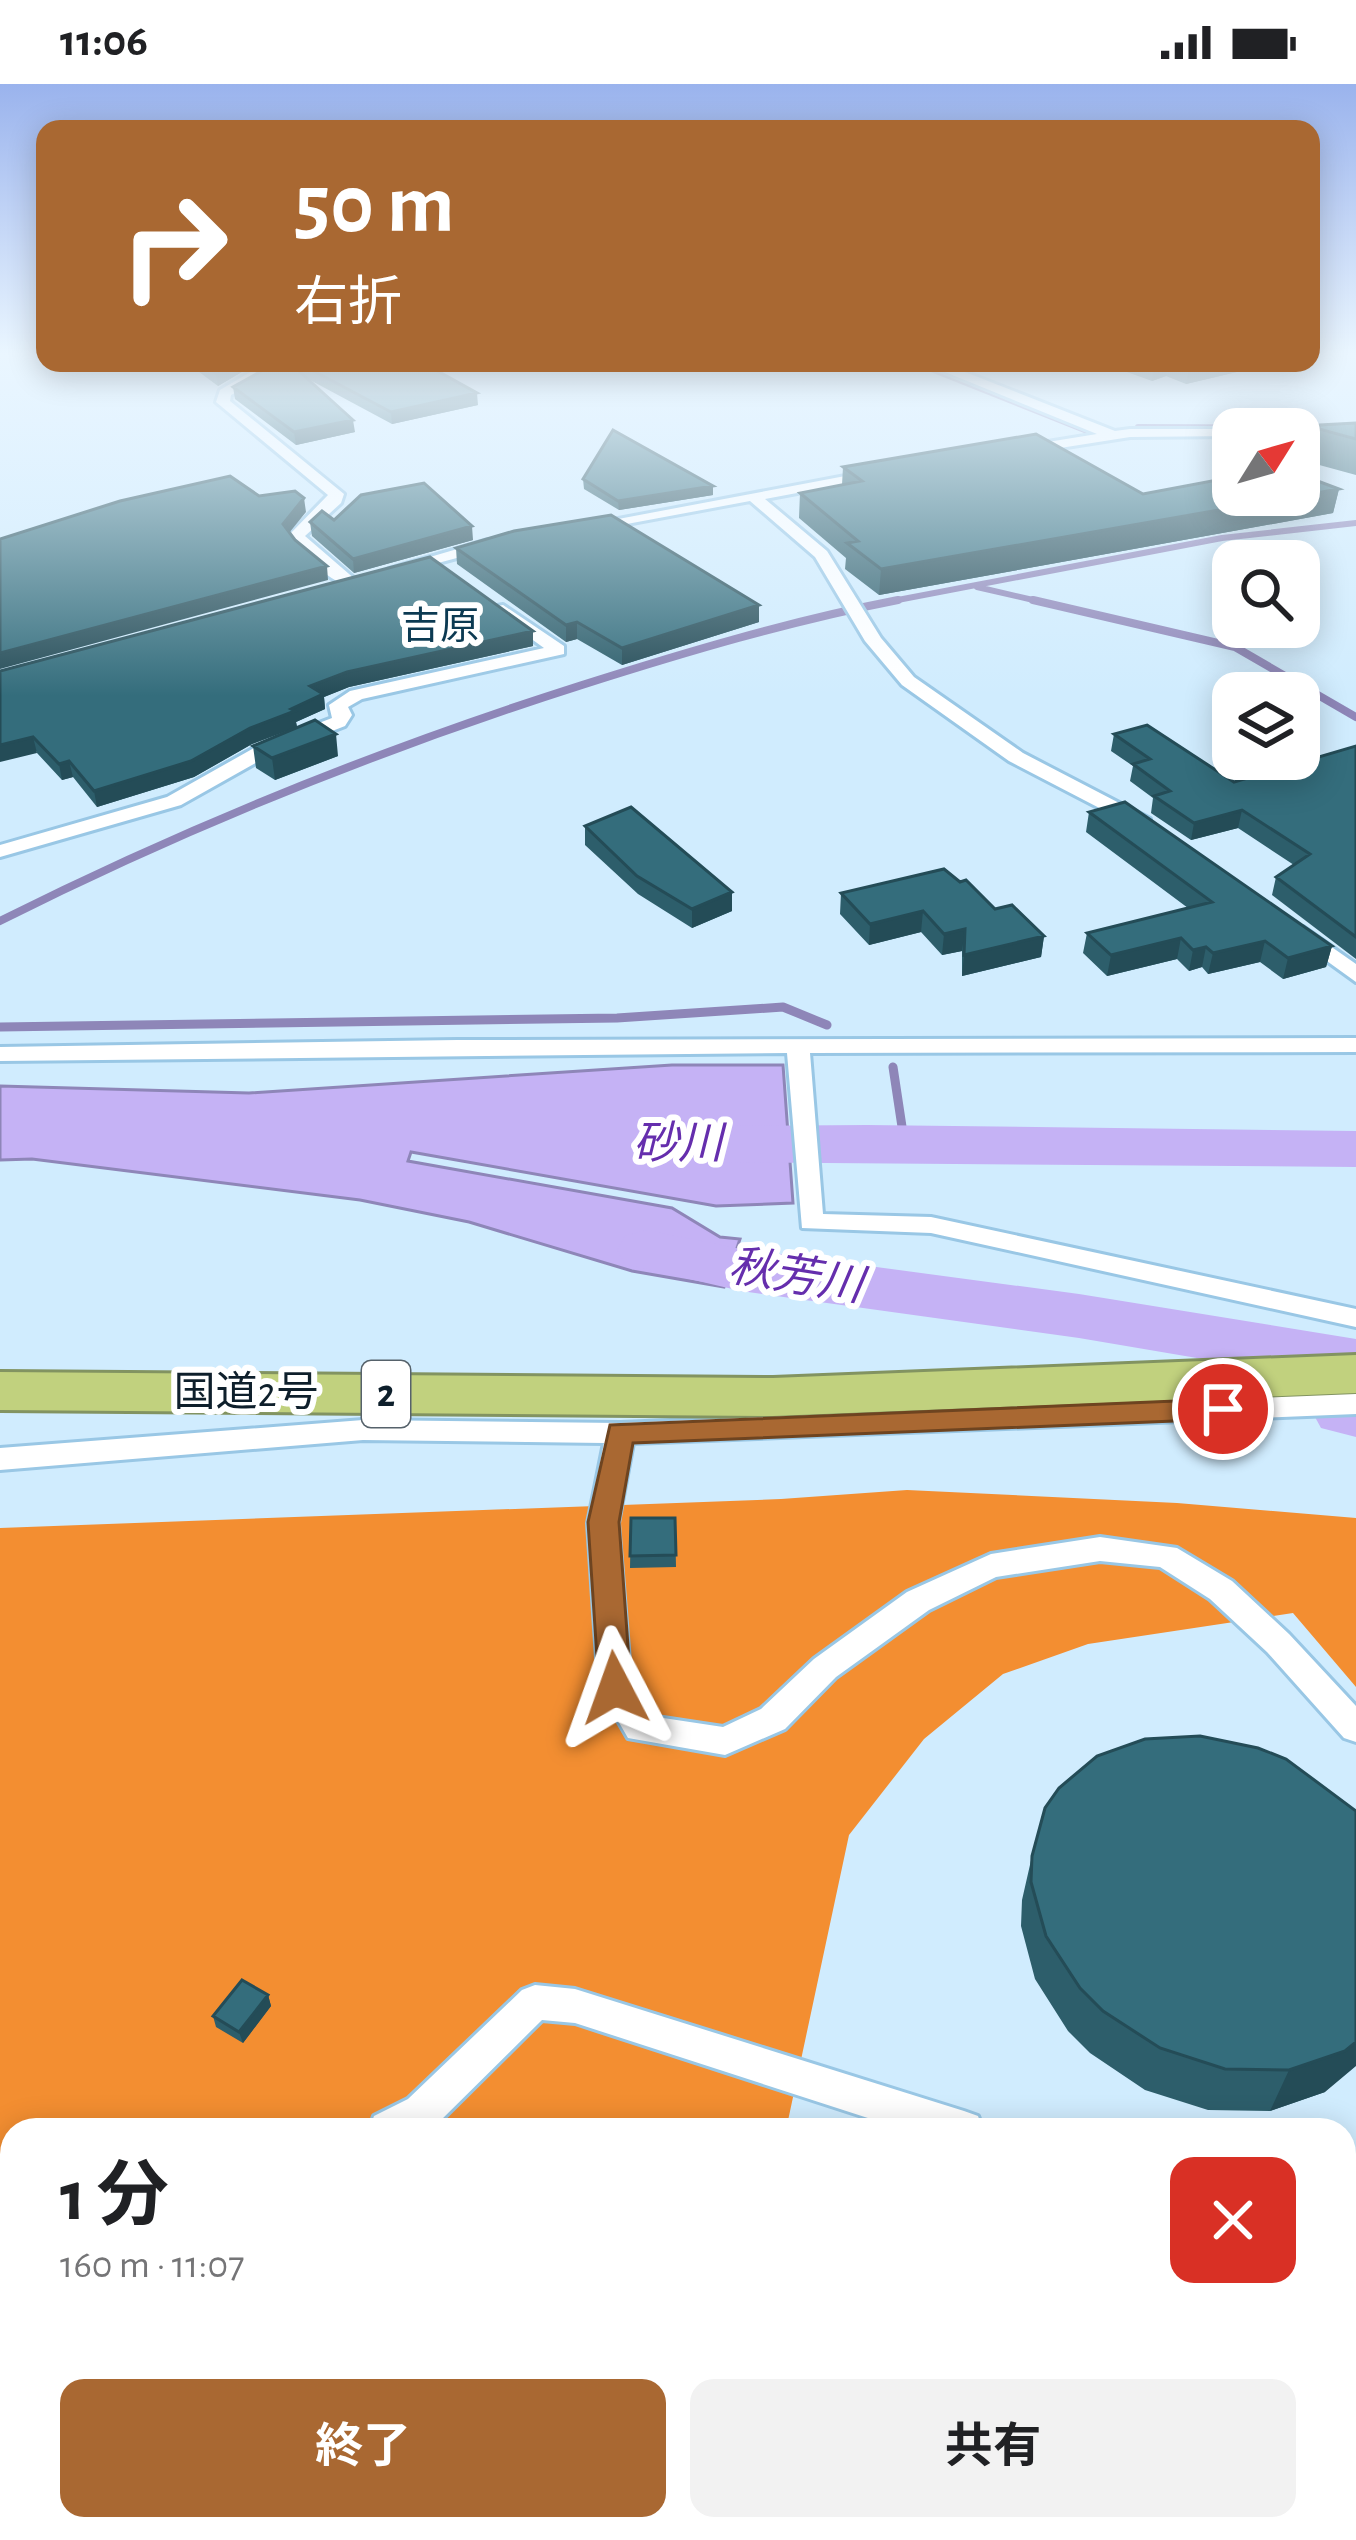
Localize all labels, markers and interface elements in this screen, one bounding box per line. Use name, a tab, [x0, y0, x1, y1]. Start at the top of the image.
text: 11:06	[60, 19, 148, 64]
text: 50 m	[294, 164, 455, 248]
icon: right	[96, 168, 252, 324]
text: 右折	[294, 277, 402, 331]
north arrow	[1212, 408, 1320, 516]
map controls	[1212, 408, 1320, 780]
button: search	[1212, 540, 1320, 648]
district label: 吉原	[401, 606, 479, 647]
button: layers	[1212, 672, 1320, 780]
water label: 砂川	[633, 1120, 727, 1167]
water label: 秋芳川	[726, 1242, 870, 1310]
pin	[1172, 1358, 1274, 1460]
road number: 2	[362, 1361, 410, 1427]
street label: 国道2号	[173, 1370, 319, 1414]
icon: arrive	[1190, 1376, 1256, 1442]
position arrow	[552, 1625, 678, 1751]
button: close	[1170, 2157, 1296, 2283]
text: 1 分	[60, 2161, 169, 2233]
text: 160 m · 11:07	[60, 2246, 244, 2285]
button: 終了	[60, 2379, 666, 2517]
button: 共有	[690, 2379, 1296, 2517]

